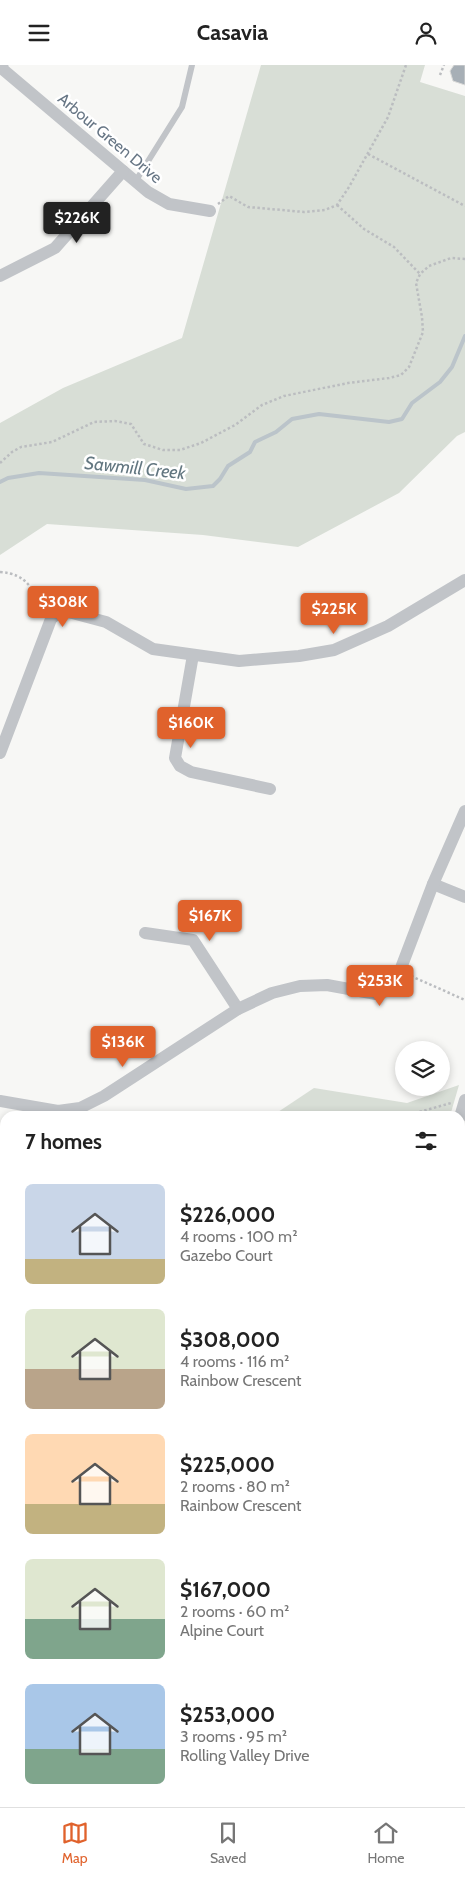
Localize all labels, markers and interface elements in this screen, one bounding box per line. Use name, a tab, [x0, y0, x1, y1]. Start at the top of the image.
icon: menu	[25, 19, 53, 47]
text: Casavia	[197, 19, 268, 46]
icon: person	[412, 19, 440, 47]
street label: Arbour Green Drive	[54, 89, 166, 187]
pin: $226K	[42, 201, 112, 244]
text: $226K	[54, 208, 100, 227]
water label: Sawmill Creek	[83, 452, 188, 484]
pin: $308K	[28, 585, 98, 628]
text: $308K	[39, 592, 87, 611]
pin: $225K	[299, 593, 369, 635]
text: $225K	[312, 599, 356, 618]
pin: $160K	[156, 707, 226, 749]
text: $160K	[168, 713, 214, 732]
pin: $167K	[175, 899, 245, 942]
text: $167K	[189, 906, 231, 925]
pin: $253K	[345, 965, 415, 1007]
text: $253K	[358, 971, 403, 990]
pin: $136K	[88, 1025, 158, 1068]
text: $136K	[102, 1032, 144, 1051]
map controls	[395, 1041, 450, 1096]
button: layers	[395, 1041, 450, 1096]
icon: filters	[412, 1127, 440, 1155]
text: 7 homes	[25, 1129, 102, 1154]
text: $226,000	[180, 1202, 275, 1227]
icon: home	[65, 1204, 125, 1264]
text: 4 rooms · 100 m²	[180, 1227, 297, 1246]
text: Gazebo Court	[180, 1246, 273, 1265]
text: $308,000	[180, 1327, 280, 1352]
icon: home	[65, 1329, 125, 1389]
text: 4 rooms · 116 m²	[180, 1352, 289, 1371]
text: Rainbow Crescent	[180, 1371, 301, 1390]
text: $225,000	[180, 1452, 275, 1477]
icon: home	[65, 1454, 125, 1514]
text: 2 rooms · 80 m²	[180, 1477, 290, 1496]
text: Rainbow Crescent	[180, 1496, 301, 1515]
text: $167,000	[180, 1577, 271, 1602]
icon: home	[65, 1579, 125, 1639]
text: 2 rooms · 60 m²	[180, 1602, 289, 1621]
text: Alpine Court	[180, 1621, 264, 1640]
text: $253,000	[180, 1702, 275, 1727]
icon: home	[65, 1704, 125, 1764]
text: 3 rooms · 95 m²	[180, 1727, 287, 1746]
text: Rolling Valley Drive	[180, 1746, 310, 1765]
tab: Map	[61, 1819, 89, 1867]
tab: Saved	[210, 1819, 246, 1867]
tab: Home	[368, 1819, 404, 1867]

